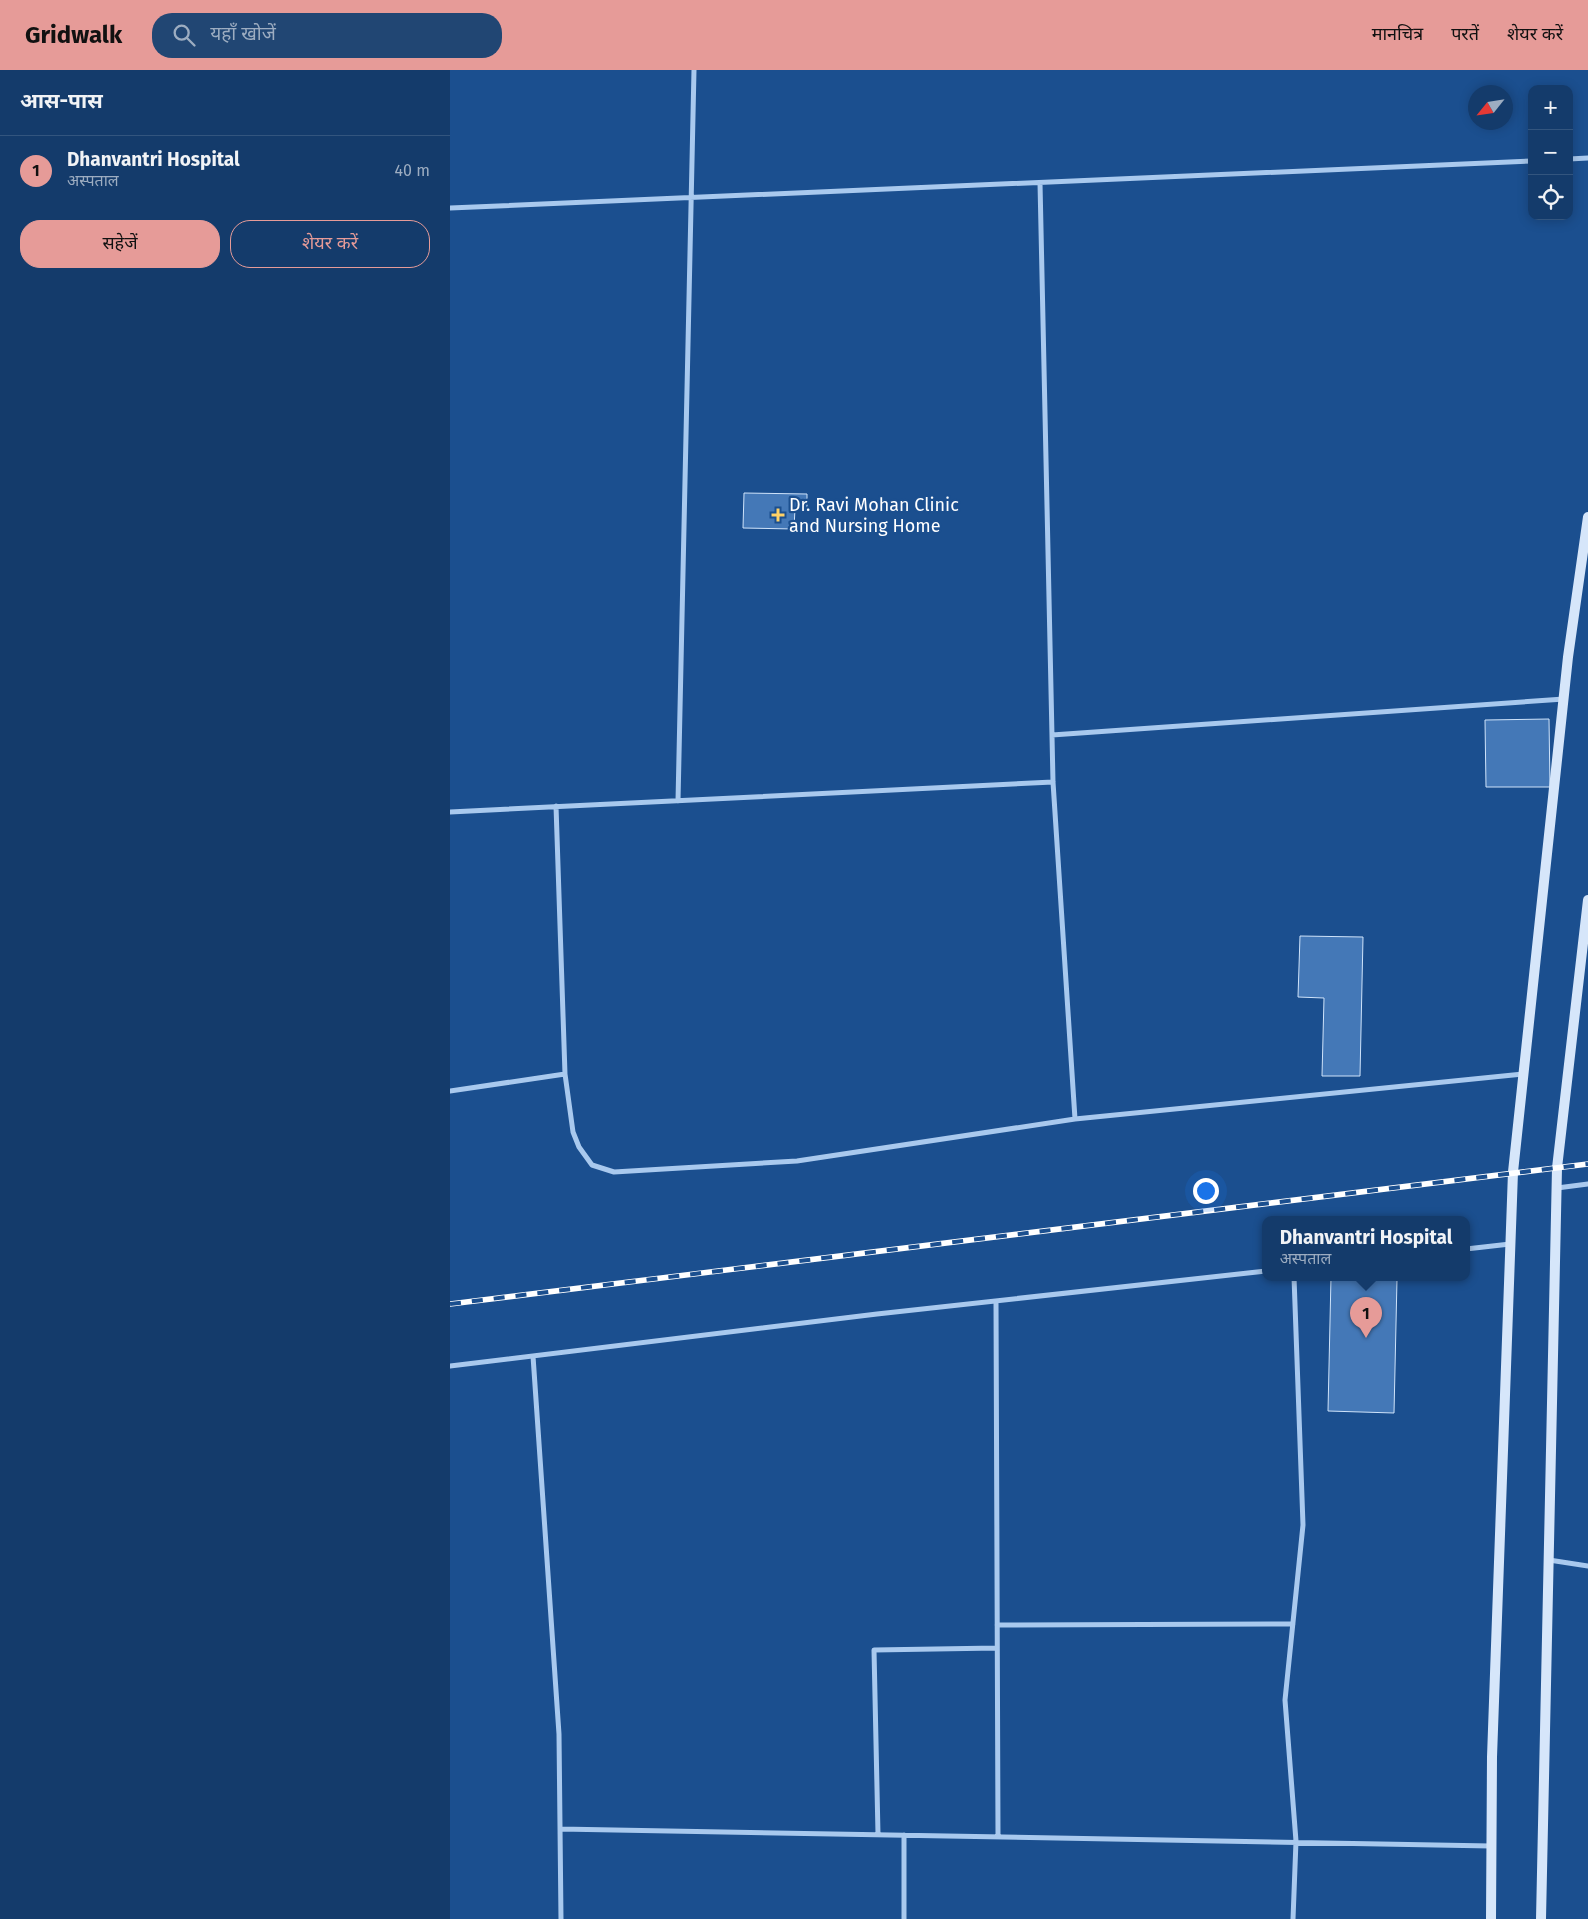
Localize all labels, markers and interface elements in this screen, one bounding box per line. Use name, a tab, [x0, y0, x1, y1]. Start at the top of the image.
search box	[152, 13, 502, 58]
text: Gridwalk	[25, 21, 122, 49]
icon: search	[170, 21, 198, 49]
text: यहाँ खोजें	[210, 22, 276, 45]
text: मानचित्र	[1372, 23, 1423, 45]
text: परतें	[1451, 23, 1479, 45]
text: शेयर करें	[1507, 23, 1563, 45]
north arrow	[1468, 85, 1513, 130]
map controls	[1528, 85, 1573, 220]
button: +	[1528, 85, 1573, 130]
text: आस-पास	[20, 88, 103, 114]
button: −	[1528, 130, 1573, 175]
text: Dhanvantri Hospital	[67, 148, 240, 171]
text: 1	[32, 161, 40, 180]
text: 40 m	[395, 161, 430, 180]
text: अस्पताल	[67, 171, 119, 190]
button: locate	[1528, 175, 1573, 220]
button: सहेजें	[20, 220, 220, 268]
button: शेयर करें	[230, 220, 430, 268]
place label: Dr. Ravi Mohan Clinic and Nursing Home	[789, 494, 959, 537]
marker: Dr. Ravi Mohan Clinic and Nursing Home	[771, 508, 785, 522]
your location	[1193, 1178, 1219, 1204]
popup	[1262, 1216, 1470, 1281]
text: Dhanvantri Hospital	[1280, 1226, 1452, 1249]
text: अस्पताल	[1280, 1249, 1331, 1268]
pin: 1	[1350, 1297, 1382, 1338]

